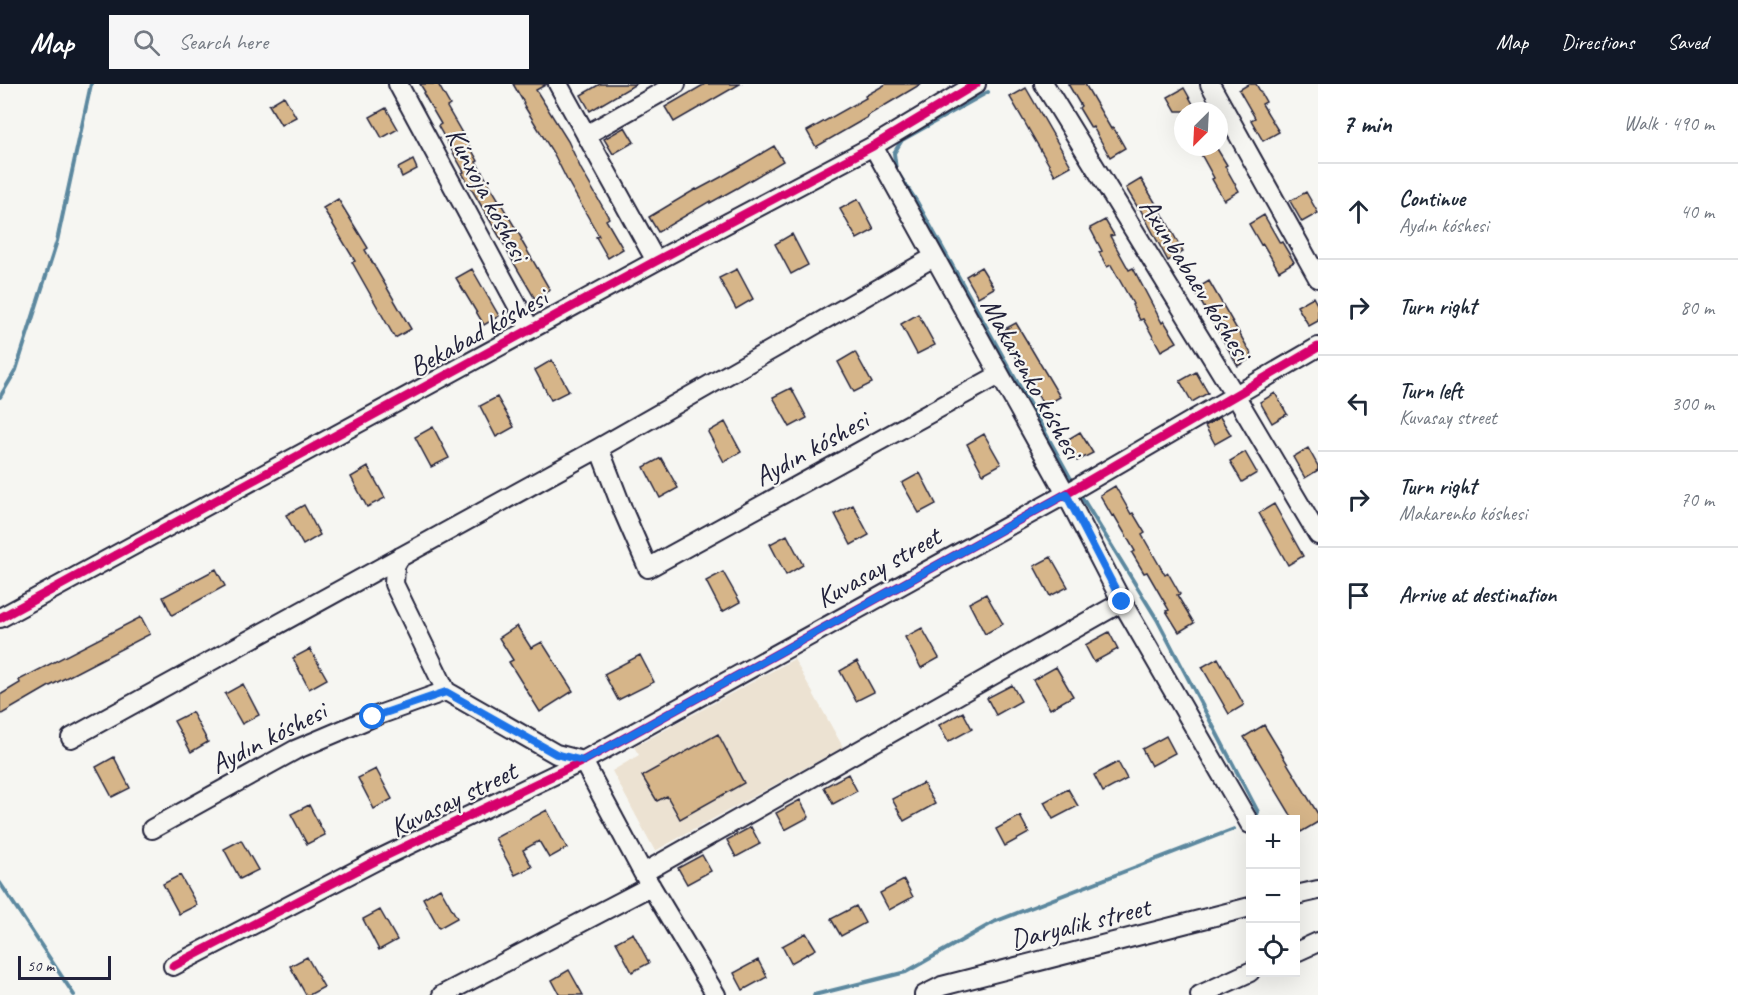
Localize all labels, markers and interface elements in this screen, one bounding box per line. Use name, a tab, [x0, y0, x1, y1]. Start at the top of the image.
search box	[109, 15, 529, 69]
text: Map	[30, 25, 73, 60]
icon: search	[130, 26, 163, 59]
text: Search here	[178, 28, 268, 56]
text: Map	[1496, 29, 1528, 55]
text: Directions	[1561, 29, 1634, 55]
text: Saved	[1667, 29, 1708, 55]
north arrow	[1174, 102, 1228, 156]
text: 7 min	[1342, 107, 1392, 140]
text: Walk · 490 m	[1624, 111, 1714, 136]
street label: Kúnxoja kóshesi	[438, 121, 540, 270]
text: Continue	[1399, 185, 1465, 213]
street label: Axunbabaev kóshesi	[1132, 191, 1262, 370]
icon: ahead	[1342, 195, 1375, 228]
text: 40 m	[1680, 199, 1714, 224]
text: Aydın kóshesi	[1399, 213, 1488, 238]
street label: Bekabad kóshesi	[403, 278, 557, 384]
street label: Makarenko kóshesi	[973, 291, 1093, 468]
icon: right	[1342, 291, 1375, 324]
text: Turn right	[1399, 293, 1476, 321]
text: 80 m	[1680, 295, 1714, 320]
text: Turn left	[1399, 377, 1463, 405]
icon: left	[1342, 387, 1375, 420]
text: 300 m	[1671, 391, 1714, 416]
street label: Aydın kóshesi	[748, 401, 878, 494]
text: Kuvasay street	[1399, 405, 1497, 430]
text: Turn right	[1399, 473, 1476, 501]
icon: right	[1342, 483, 1375, 516]
text: 70 m	[1680, 487, 1714, 512]
text: Makarenko kóshesi	[1399, 501, 1527, 526]
street label: Kuvasay street	[810, 517, 949, 615]
icon: arrive	[1342, 579, 1375, 612]
text: Arrive at destination	[1399, 581, 1556, 609]
route end	[1108, 588, 1134, 614]
street label: Aydın kóshesi	[204, 691, 335, 781]
route start	[359, 703, 385, 729]
street label: Kuvasay street	[384, 752, 525, 845]
map controls	[1246, 815, 1300, 977]
button: +	[1246, 815, 1300, 869]
button: −	[1246, 869, 1300, 923]
street label: Daryalik street	[1007, 888, 1156, 957]
button: locate	[1246, 923, 1300, 977]
scale bar	[18, 953, 111, 980]
text: 50 m	[27, 956, 54, 976]

